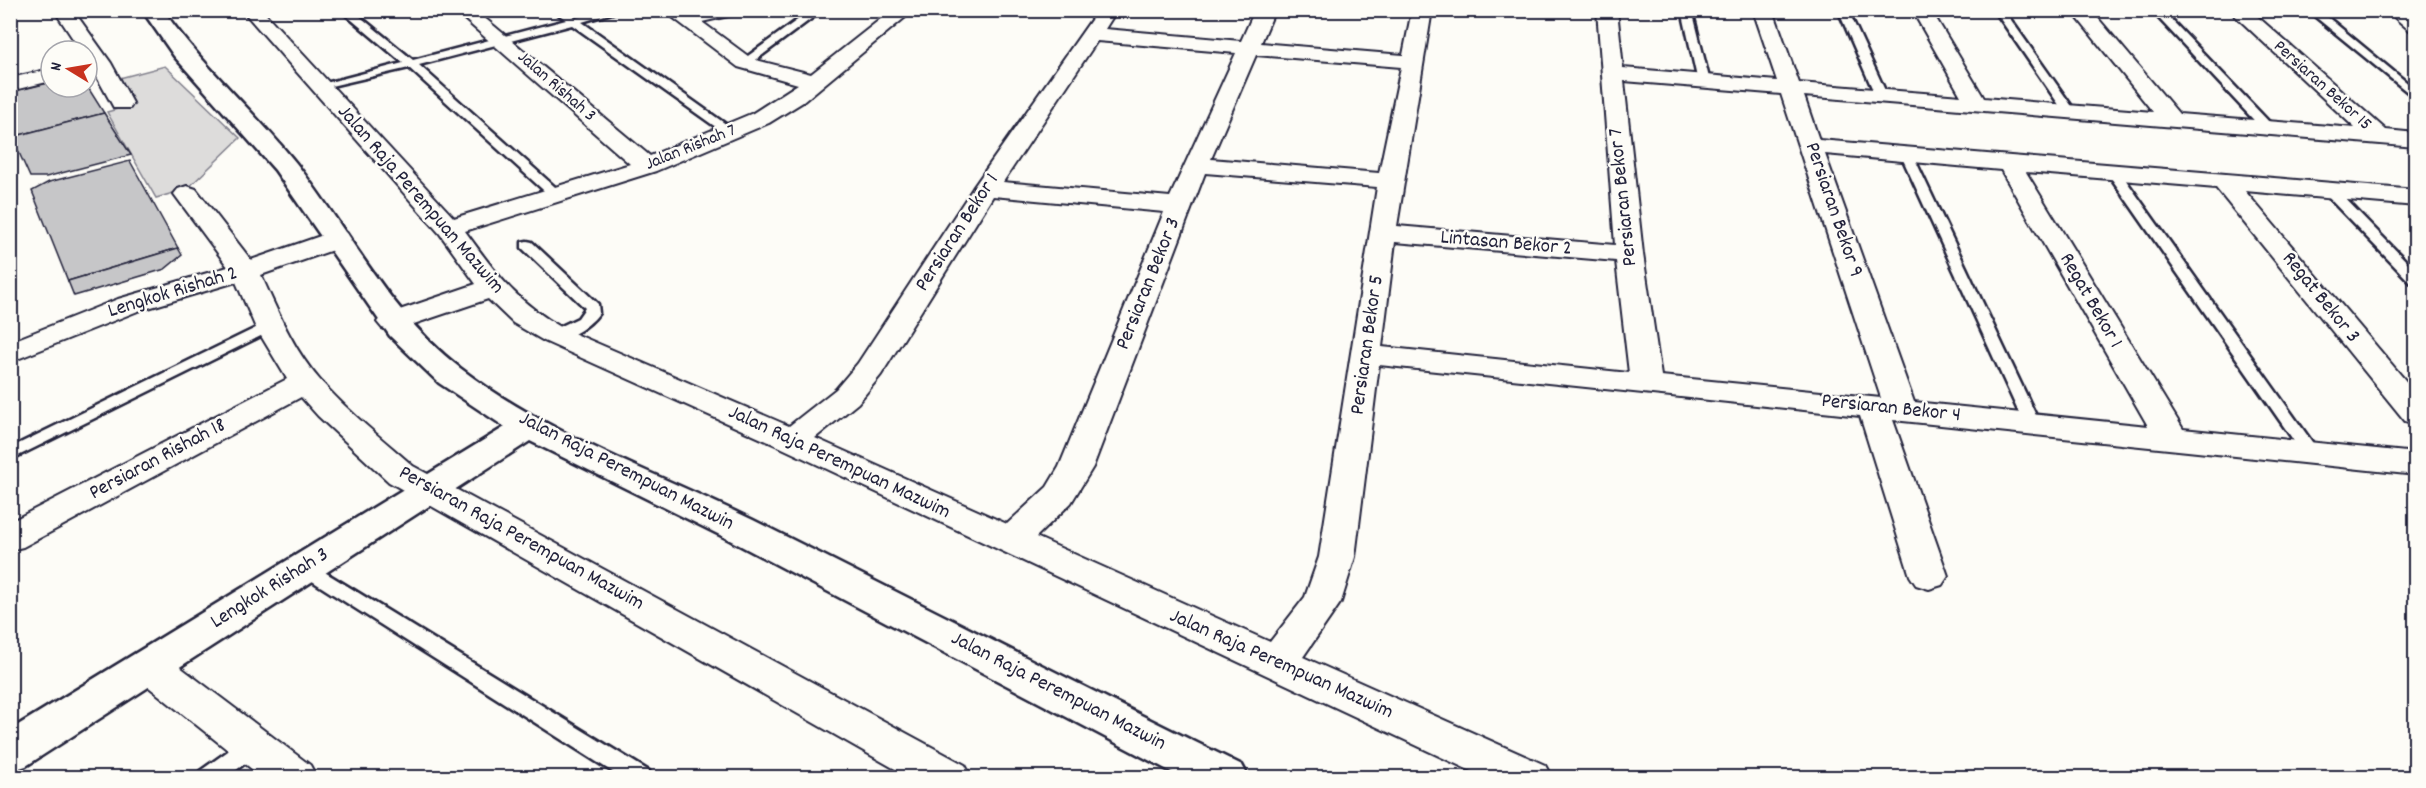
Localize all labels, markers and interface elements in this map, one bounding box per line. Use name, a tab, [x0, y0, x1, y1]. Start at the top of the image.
street label: Persiaran Bekor 15	[2267, 35, 2377, 137]
north arrow	[39, 39, 99, 99]
street label: Jalan Rishah 3	[511, 46, 601, 128]
text: N	[45, 60, 69, 73]
street label: Jalan Raja Perempuan Mazwim	[329, 99, 511, 301]
street label: Jalan Rishah 7	[642, 118, 740, 178]
street label: Persiaran Bekor 7	[1602, 126, 1646, 268]
street label: Persiaran Bekor 9	[1796, 139, 1870, 281]
street label: Persiaran Bekor 1	[908, 168, 1008, 298]
street label: Persiaran Bekor 3	[1109, 213, 1189, 355]
street label: Lintasan Bekor 2	[1439, 223, 1573, 265]
street label: Regat Bekor 3	[2274, 246, 2366, 350]
street label: Regat Bekor 1	[2051, 248, 2129, 354]
street label: Lengkok Rishah 2	[104, 259, 242, 327]
street label: Persiaran Bekor 5	[1343, 273, 1393, 417]
street label: Persiaran Bekor 4	[1820, 387, 1962, 431]
street label: Jalan Raja Perempuan Mazwim	[723, 398, 955, 528]
street label: Jalan Raja Perempuan Mazwin	[513, 405, 739, 539]
street label: Persiaran Rishah 18	[84, 411, 232, 509]
street label: Persiaran Raja Perempuan Mazwim	[393, 459, 649, 619]
street label: Lengkok Rishah 3	[205, 541, 335, 637]
street label: Jalan Raja Perempuan Mazwim	[1164, 602, 1398, 728]
street label: Jalan Raja Perempuan Mazwin	[945, 625, 1171, 759]

